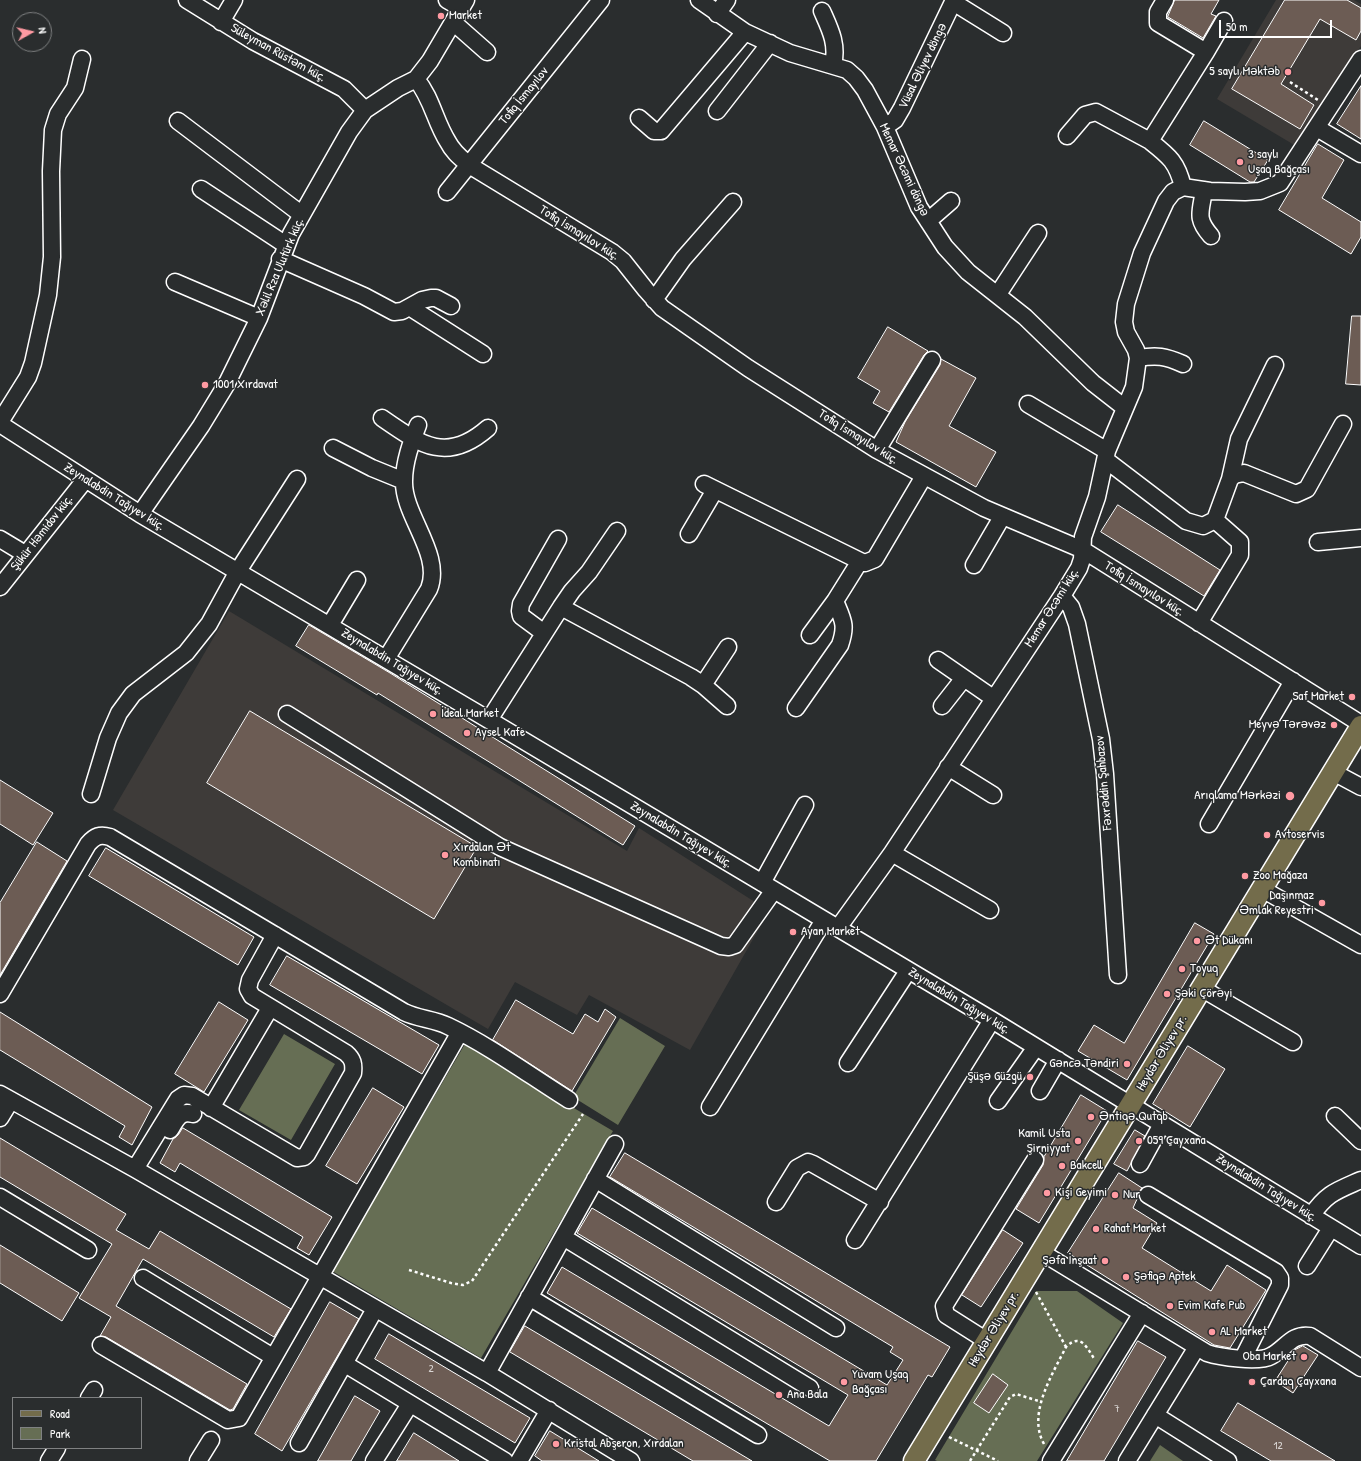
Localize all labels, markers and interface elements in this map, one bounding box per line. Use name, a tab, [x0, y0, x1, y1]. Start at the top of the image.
place label: Market	[449, 8, 482, 24]
marker: Market	[436, 11, 446, 21]
north arrow	[12, 12, 52, 52]
scale bar	[1221, 12, 1334, 38]
text: 50 m	[1226, 18, 1247, 35]
street label: Süleyman Rüstəm küç.	[228, 20, 328, 86]
street label: Vüsal Əliyev döngə	[896, 21, 950, 111]
text: N	[36, 27, 50, 34]
street label: Tofiq İsmayılov	[496, 64, 552, 128]
place label: 5 saylı Məktəb	[1209, 64, 1280, 80]
marker: 5 saylı Məktəb	[1283, 67, 1293, 77]
street label: Memar Əcəmi döngə	[876, 121, 932, 219]
place label: 3 saylı Uşaq Bağçası	[1248, 147, 1310, 178]
marker: 3 saylı Uşaq Bağçası	[1235, 157, 1245, 167]
street label: Tofiq İsmayılov küç.	[536, 202, 622, 264]
street label: Xəlil Rza Ulutürk küç.	[252, 216, 308, 318]
place label: 1001 Xırdavat	[213, 377, 278, 393]
marker: 1001 Xırdavat	[200, 380, 210, 390]
street label: Tofiq İsmayılov küç.	[815, 406, 901, 468]
street label: Zeynalabdin Tağıyev küç.	[61, 460, 167, 534]
street label: Şükür Həmidov küç.	[8, 492, 76, 574]
street label: Tofiq İsmayılov küç.	[1101, 558, 1187, 620]
street label: Memar Əcəmi küç.	[1022, 566, 1082, 650]
street label: Zeynalabdin Tağıyev küç.	[338, 625, 446, 699]
place label: Saf Market	[1292, 689, 1344, 705]
marker: Saf Market	[1347, 692, 1357, 702]
place label: İdeal Market	[441, 706, 499, 722]
marker: İdeal Market	[428, 709, 438, 719]
place label: Meyvə Tərəvəz	[1249, 717, 1326, 733]
marker: Meyvə Tərəvəz	[1329, 720, 1339, 730]
place label: Aysel Kafe	[475, 725, 525, 741]
marker: Aysel Kafe	[462, 728, 472, 738]
street label: Fəxrəddin Şahbazov	[1092, 735, 1116, 831]
place label: Arıqlama Mərkəzi	[1194, 788, 1281, 804]
marker: Arıqlama Mərkəzi	[1284, 790, 1296, 802]
street label: Zeynalabdin Tağıyev küç.	[627, 798, 735, 872]
place label: Avtoservis	[1275, 827, 1325, 843]
marker: Avtoservis	[1262, 830, 1272, 840]
place label: Xırdalan Ət Kombinatı	[453, 840, 511, 871]
marker: Xırdalan Ət Kombinatı	[440, 850, 450, 860]
place label: Zoo Mağaza	[1253, 868, 1307, 884]
marker: Zoo Mağaza	[1240, 871, 1250, 881]
place label: Daşınmaz Əmlak Reyestri	[1239, 888, 1314, 919]
marker: Daşınmaz Əmlak Reyestri	[1317, 898, 1327, 908]
place label: Ayan Market	[801, 924, 860, 940]
marker: Ayan Market	[788, 927, 798, 937]
place label: Ət Dükanı	[1205, 933, 1253, 949]
marker: Ət Dükanı	[1192, 936, 1202, 946]
place label: Toyuq	[1190, 961, 1218, 977]
street label: Zeynalabdin Tağıyev küç.	[905, 964, 1013, 1038]
marker: Toyuq	[1177, 964, 1187, 974]
place label: Şəki Çörəyi	[1175, 986, 1233, 1002]
marker: Şəki Çörəyi	[1162, 989, 1172, 999]
street label: Heydər Əliyev pr.	[1133, 1012, 1191, 1094]
place label: Gəncə Təndiri	[1049, 1056, 1119, 1072]
marker: Gəncə Təndiri	[1122, 1059, 1132, 1069]
place label: Şüşə Güzgü	[968, 1069, 1022, 1085]
marker: Şüşə Güzgü	[1025, 1072, 1035, 1082]
place label: Əntiqə Qutqb	[1099, 1109, 1168, 1125]
marker: Əntiqə Qutqb	[1086, 1112, 1096, 1122]
place label: Kamil Usta Şirniyyat	[1018, 1126, 1070, 1157]
place label: 059 Çayxana	[1147, 1133, 1206, 1149]
marker: Kamil Usta Şirniyyat	[1073, 1136, 1083, 1146]
marker: 059 Çayxana	[1134, 1136, 1144, 1146]
street label: Zeynalabdin Tağıyev küç.	[1213, 1151, 1319, 1225]
place label: Bakcell	[1070, 1158, 1103, 1174]
marker: Bakcell	[1057, 1161, 1067, 1171]
place label: Kişi Geyimi	[1055, 1185, 1107, 1201]
place label: Nur	[1123, 1187, 1140, 1203]
marker: Kişi Geyimi	[1042, 1188, 1052, 1198]
marker: Nur	[1110, 1190, 1120, 1200]
place label: Rahat Market	[1104, 1221, 1166, 1237]
marker: Rahat Market	[1091, 1224, 1101, 1234]
place label: Şəfa İnşaat	[1042, 1253, 1097, 1269]
marker: Şəfa İnşaat	[1100, 1256, 1110, 1266]
place label: Şəfiqə Aptek	[1134, 1269, 1196, 1285]
marker: Şəfiqə Aptek	[1121, 1272, 1131, 1282]
street label: Heydər Əliyev pr.	[965, 1288, 1023, 1370]
place label: Evim Kafe Pub	[1178, 1298, 1245, 1314]
marker: Evim Kafe Pub	[1165, 1301, 1175, 1311]
place label: AL Market	[1220, 1324, 1267, 1340]
marker: AL Market	[1207, 1327, 1217, 1337]
place label: Oba Market	[1242, 1349, 1296, 1365]
marker: Oba Market	[1299, 1352, 1309, 1362]
house number: 2	[428, 1362, 434, 1376]
place label: Yuvam Uşaq Bağçası	[852, 1367, 908, 1398]
place label: Çardaq Çayxana	[1260, 1374, 1336, 1390]
marker: Yuvam Uşaq Bağçası	[839, 1377, 849, 1387]
marker: Çardaq Çayxana	[1247, 1377, 1257, 1387]
place label: Ana Bala	[787, 1387, 828, 1403]
marker: Ana Bala	[774, 1390, 784, 1400]
legend	[12, 1397, 142, 1449]
house number: 7	[1114, 1402, 1120, 1416]
text: Road	[50, 1405, 70, 1422]
text: Park	[50, 1425, 70, 1442]
place label: Kristal Abşeron, Xırdalan	[564, 1436, 684, 1452]
marker: Kristal Abşeron, Xırdalan	[551, 1439, 561, 1449]
house number: 12	[1273, 1439, 1283, 1453]

